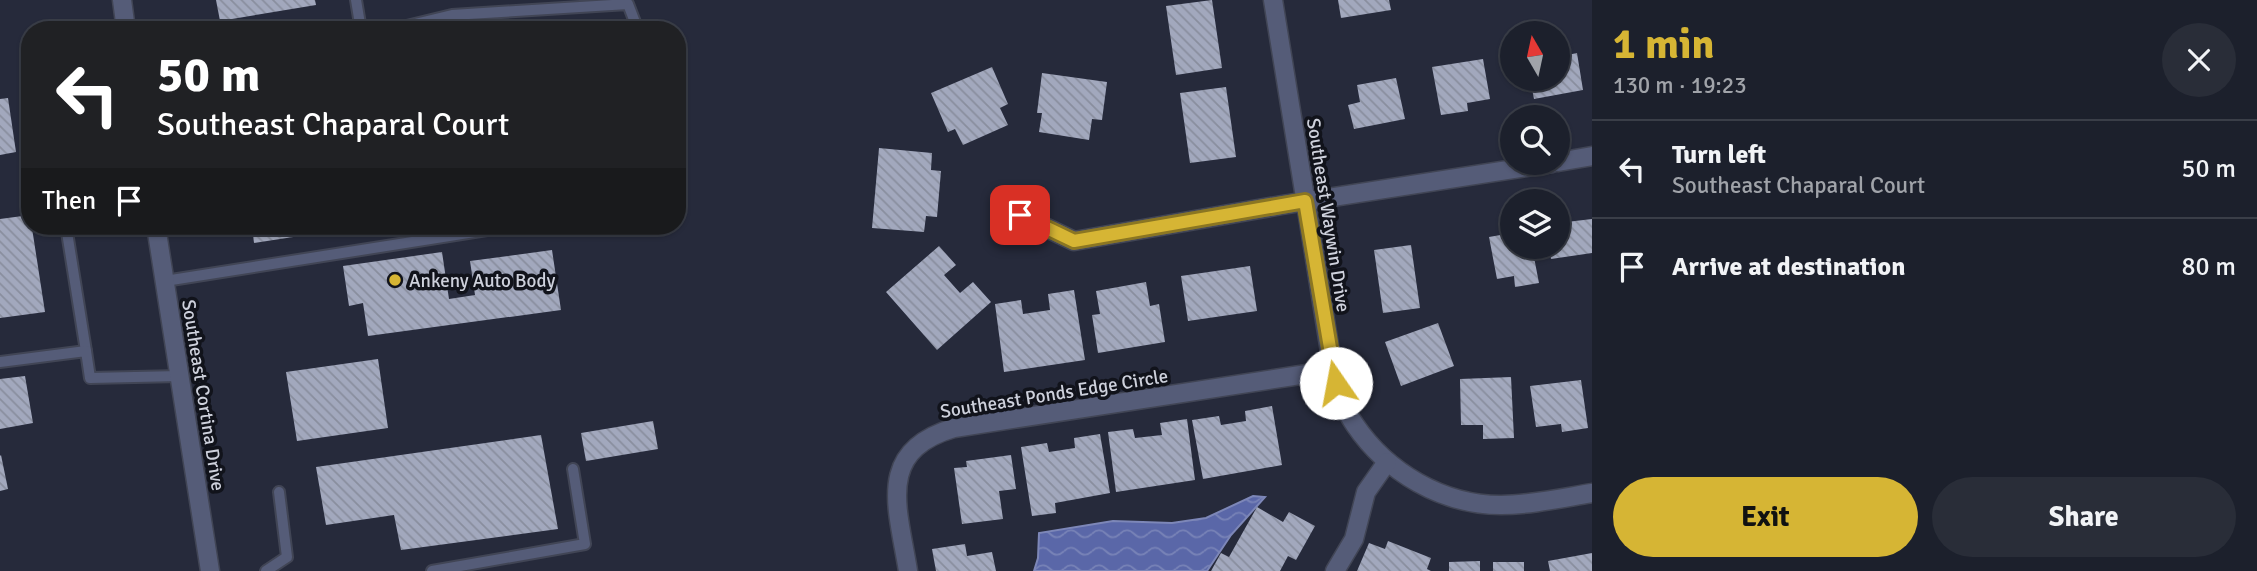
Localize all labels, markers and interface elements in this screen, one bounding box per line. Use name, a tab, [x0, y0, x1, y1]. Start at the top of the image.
text: 1 min	[1613, 19, 1714, 70]
north arrow	[1500, 21, 1570, 91]
map controls	[1500, 21, 1570, 259]
button: close	[2162, 23, 2236, 97]
text: 50 m	[157, 45, 260, 105]
icon: left	[42, 49, 133, 140]
text: 130 m · 19:23	[1613, 71, 1747, 100]
text: Southeast Chaparal Court	[157, 105, 509, 144]
button: search	[1500, 105, 1570, 175]
street label: Southeast Waywin Drive	[1301, 116, 1355, 314]
text: Turn left	[1672, 139, 1766, 171]
icon: left	[1613, 150, 1651, 188]
text: 50 m	[2181, 153, 2236, 185]
text: Southeast Chaparal Court	[1672, 171, 1925, 200]
icon: arrive	[110, 182, 148, 220]
text: Then	[42, 185, 96, 217]
pin	[990, 185, 1050, 245]
button: layers	[1500, 189, 1570, 259]
icon: arrive	[1001, 196, 1039, 234]
icon: arrive	[1613, 248, 1651, 286]
text: Arrive at destination	[1672, 251, 1905, 283]
text: 80 m	[2181, 251, 2236, 283]
place label: Ankeny Auto Body	[409, 269, 556, 293]
marker: Ankeny Auto Body	[387, 272, 403, 288]
street label: Southeast Cortina Drive	[176, 298, 230, 493]
position arrow	[1299, 346, 1373, 420]
street label: Southeast Ponds Edge Circle	[938, 364, 1170, 424]
button: Exit	[1613, 477, 1918, 557]
button: Share	[1932, 477, 2236, 557]

